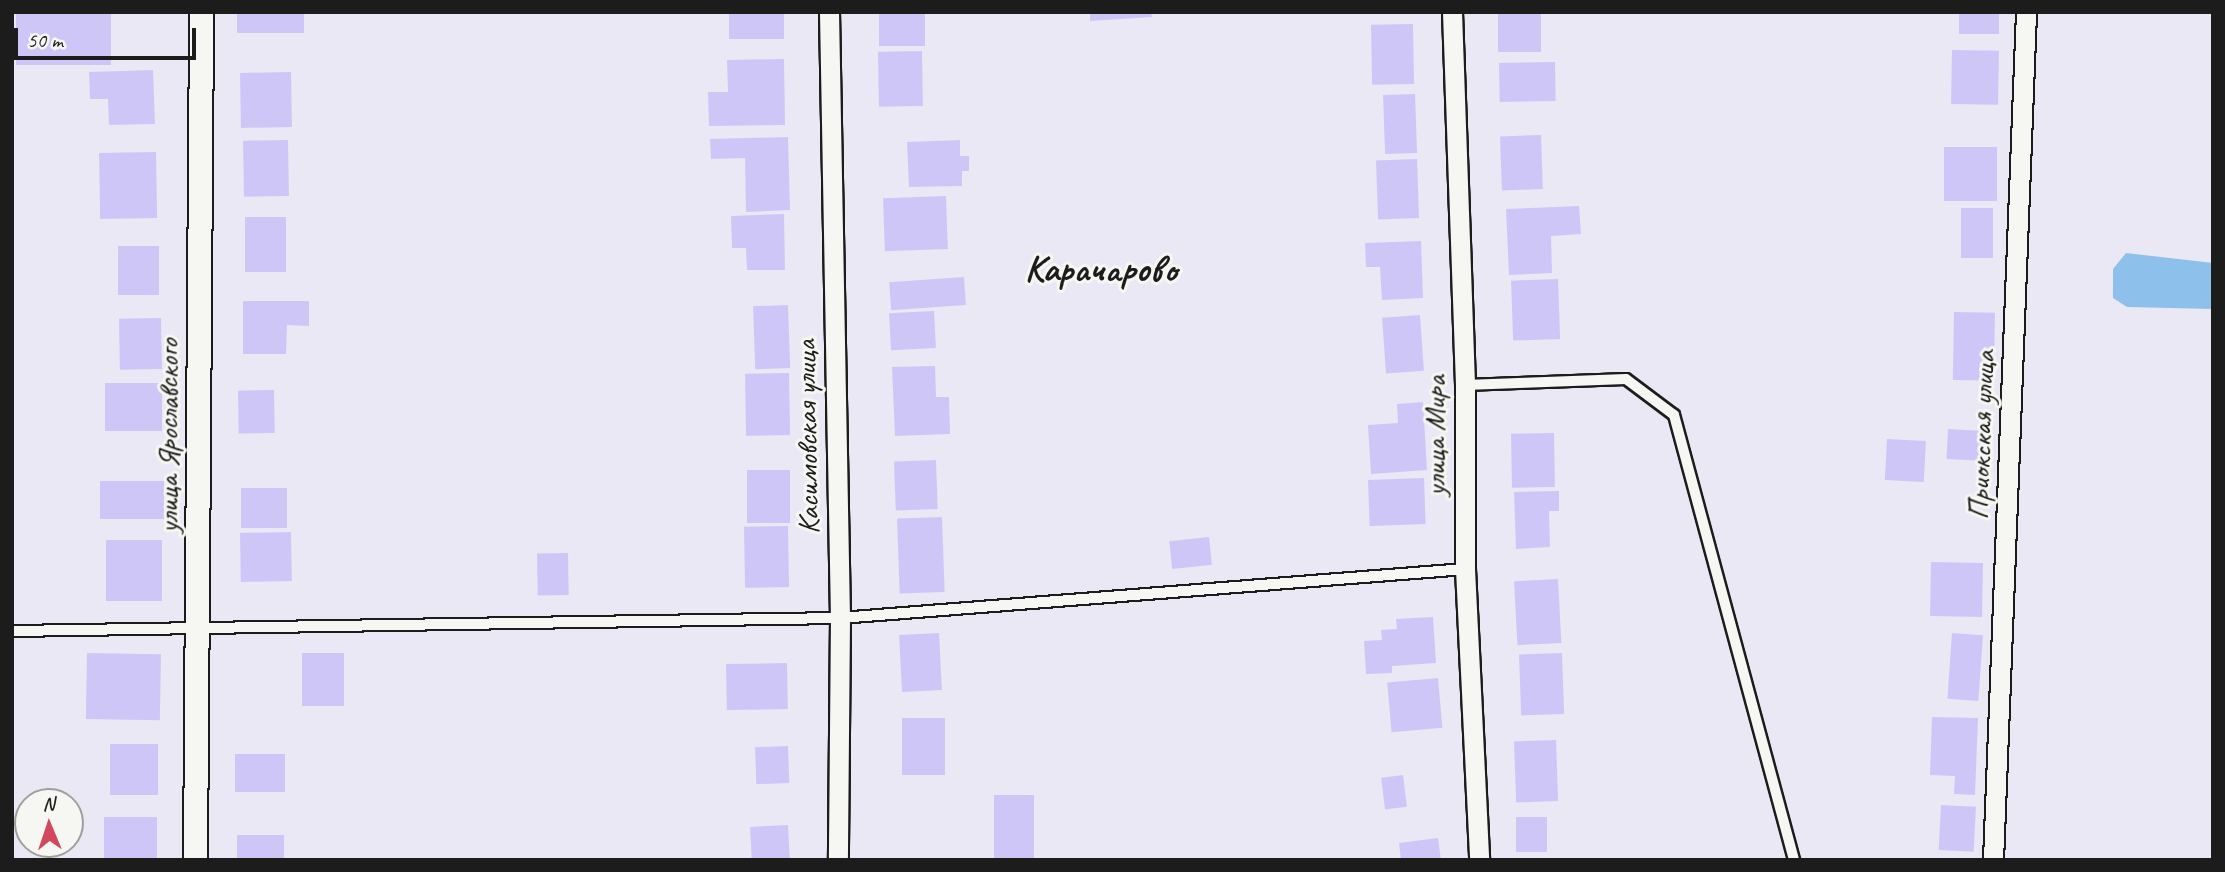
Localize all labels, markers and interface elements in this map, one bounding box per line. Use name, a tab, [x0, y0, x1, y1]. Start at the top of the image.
scale bar	[18, 14, 200, 58]
text: 50 m	[27, 27, 63, 53]
district label: Карачарово	[1025, 247, 1177, 291]
street label: Касимовская улица	[787, 338, 827, 536]
street label: улица Ярославского	[150, 339, 186, 533]
street label: Приокская улица	[1960, 348, 2002, 522]
street label: улица Мира	[1417, 376, 1453, 496]
north arrow	[14, 788, 84, 858]
text: N	[42, 792, 55, 816]

